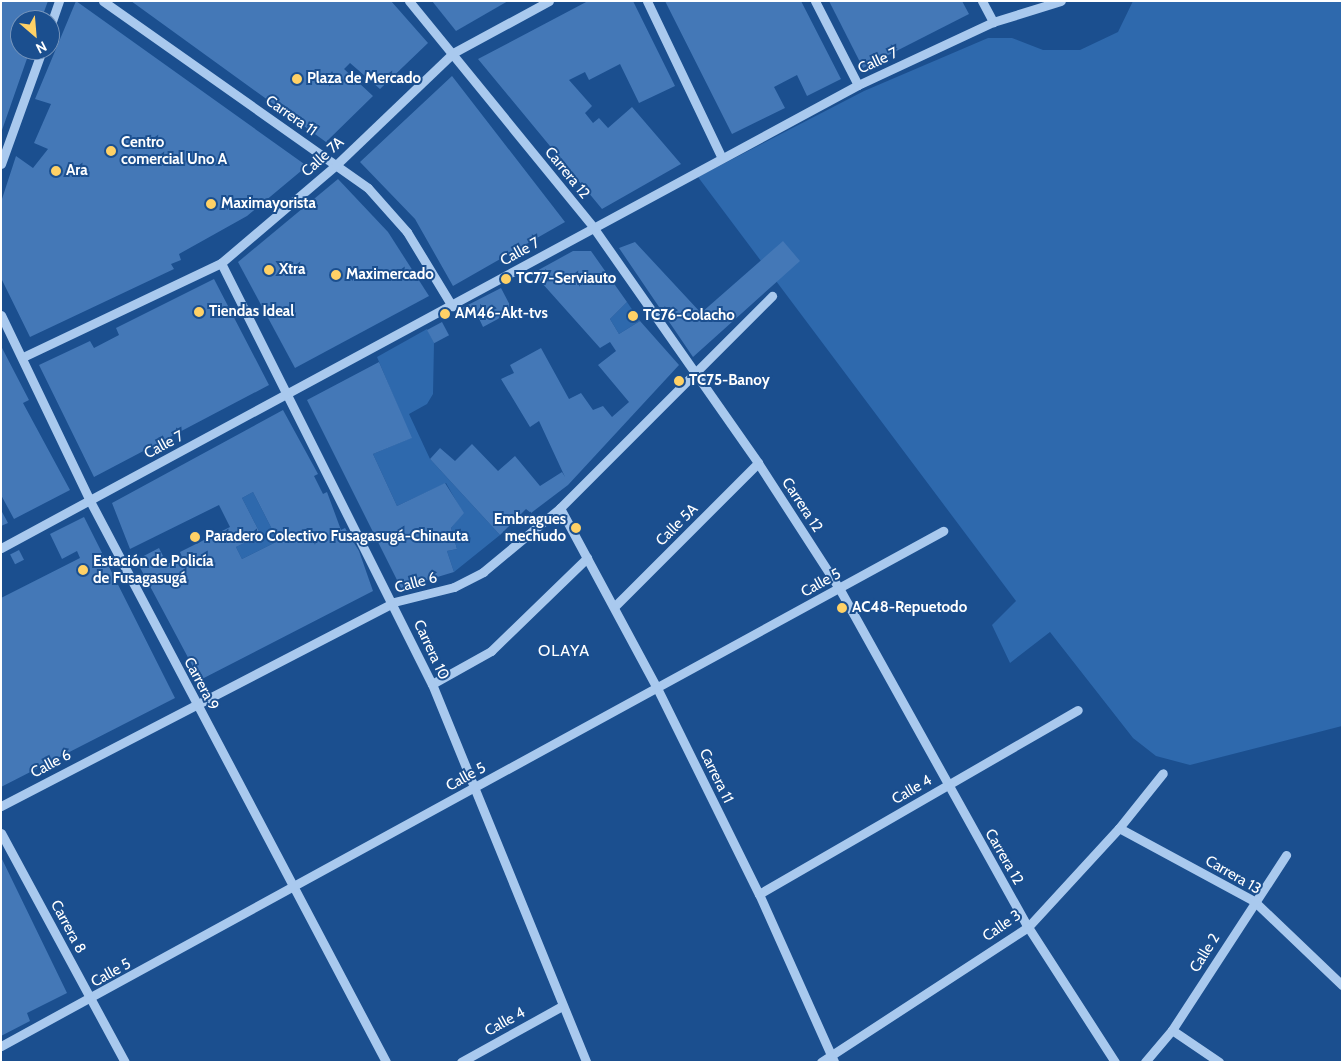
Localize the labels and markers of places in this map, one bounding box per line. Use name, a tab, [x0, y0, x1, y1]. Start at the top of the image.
place label: Plaza de Mercado	[307, 70, 421, 88]
marker: Plaza de Mercado	[291, 73, 303, 85]
place label: Centro comercial Uno A	[121, 133, 227, 168]
marker: Centro comercial Uno A	[105, 145, 117, 157]
place label: Ara	[66, 162, 88, 180]
marker: Ara	[50, 165, 62, 177]
place label: Maximayorista	[221, 195, 316, 213]
marker: Maximayorista	[205, 198, 217, 210]
place label: Xtra	[279, 261, 305, 279]
marker: Xtra	[263, 264, 275, 276]
place label: Maximercado	[346, 266, 434, 284]
marker: Maximercado	[330, 269, 342, 281]
place label: TC77-Serviauto	[516, 270, 616, 288]
marker: TC77-Serviauto	[500, 273, 512, 285]
place label: Tiendas Ideal	[209, 303, 294, 321]
place label: AM46-Akt-tvs	[455, 305, 548, 323]
marker: Tiendas Ideal	[193, 306, 205, 318]
place label: TC76-Colacho	[643, 307, 735, 325]
marker: AM46-Akt-tvs	[439, 308, 451, 320]
marker: TC76-Colacho	[627, 310, 639, 322]
place label: TC75-Banoy	[689, 372, 770, 390]
marker: TC75-Banoy	[673, 375, 685, 387]
place label: Embragues mechudo	[494, 510, 566, 545]
marker: Embragues mechudo	[570, 522, 582, 534]
place label: Paradero Colectivo Fusagasugá-Chinauta	[205, 528, 469, 546]
marker: Paradero Colectivo Fusagasugá-Chinauta	[189, 531, 201, 543]
place label: Estación de Policía de Fusagasugá	[93, 552, 214, 587]
marker: Estación de Policía de Fusagasugá	[77, 564, 89, 576]
place label: AC48-Repuetodo	[852, 599, 967, 617]
marker: AC48-Repuetodo	[836, 602, 848, 614]

